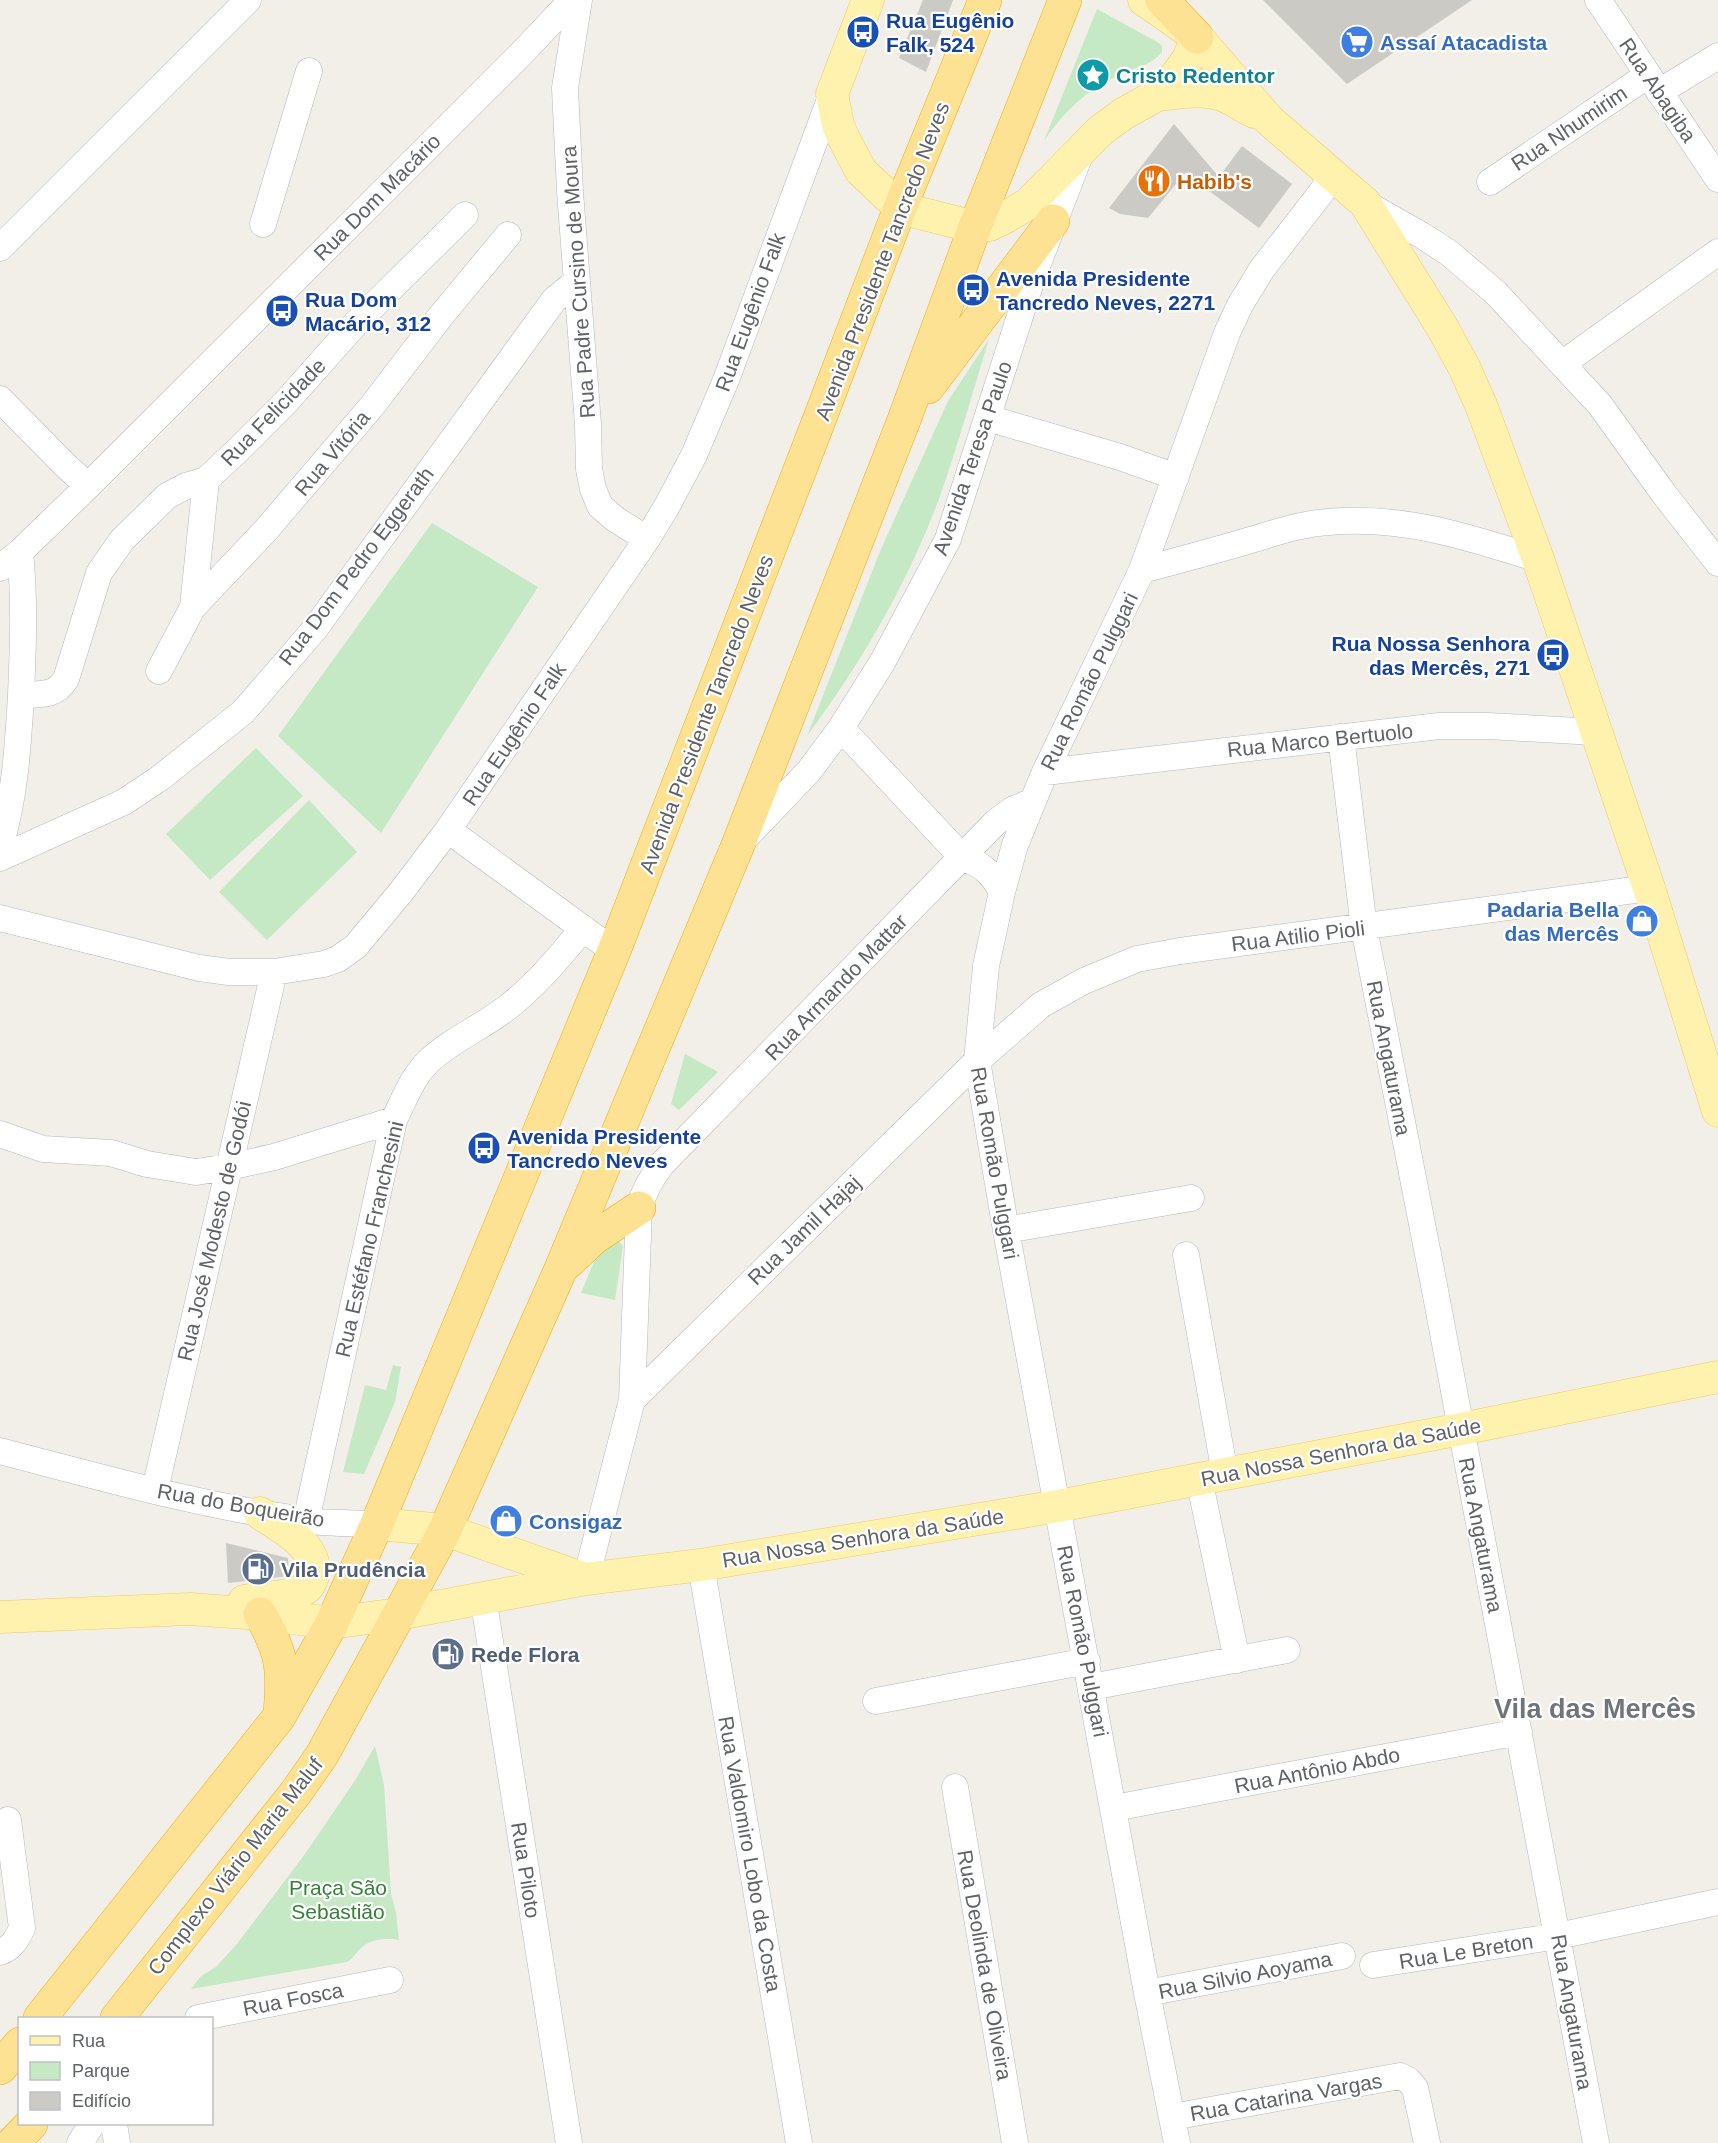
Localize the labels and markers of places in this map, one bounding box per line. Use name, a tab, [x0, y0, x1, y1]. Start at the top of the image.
place label: Rua Eugênio Falk, 524	[886, 9, 1014, 56]
bus stop icon: Rua Eugênio Falk, 524	[845, 14, 881, 50]
supermarket icon: Assaí Atacadista	[1339, 24, 1375, 60]
place label: Assaí Atacadista	[1380, 31, 1548, 54]
place icon: Cristo Redentor	[1075, 57, 1111, 93]
place label: Cristo Redentor	[1116, 64, 1275, 87]
restaurant icon: Habib's	[1136, 163, 1172, 199]
place label: Habib's	[1177, 170, 1252, 193]
place label: Avenida Presidente Tancredo Neves, 2271	[996, 267, 1215, 314]
bus stop icon: Avenida Presidente Tancredo Neves, 2271	[955, 272, 991, 308]
place label: Rua Dom Macário, 312	[305, 288, 431, 335]
bus stop icon: Rua Dom Macário, 312	[264, 293, 300, 329]
place label: Rua Nossa Senhora das Mercês, 271	[1332, 632, 1530, 679]
bus stop icon: Rua Nossa Senhora das Mercês, 271	[1535, 637, 1571, 673]
place label: Padaria Bella das Mercês	[1487, 898, 1619, 945]
shop icon: Padaria Bella das Mercês	[1624, 903, 1660, 939]
place label: Avenida Presidente Tancredo Neves	[507, 1125, 701, 1172]
bus stop icon: Avenida Presidente Tancredo Neves	[466, 1130, 502, 1166]
shop icon: Consigaz	[488, 1503, 524, 1539]
place label: Consigaz	[529, 1510, 622, 1533]
fuel station icon: Vila Prudência	[240, 1551, 276, 1587]
place label: Vila Prudência	[281, 1558, 426, 1581]
fuel station icon: Rede Flora	[430, 1636, 466, 1672]
place label: Rede Flora	[471, 1643, 580, 1666]

